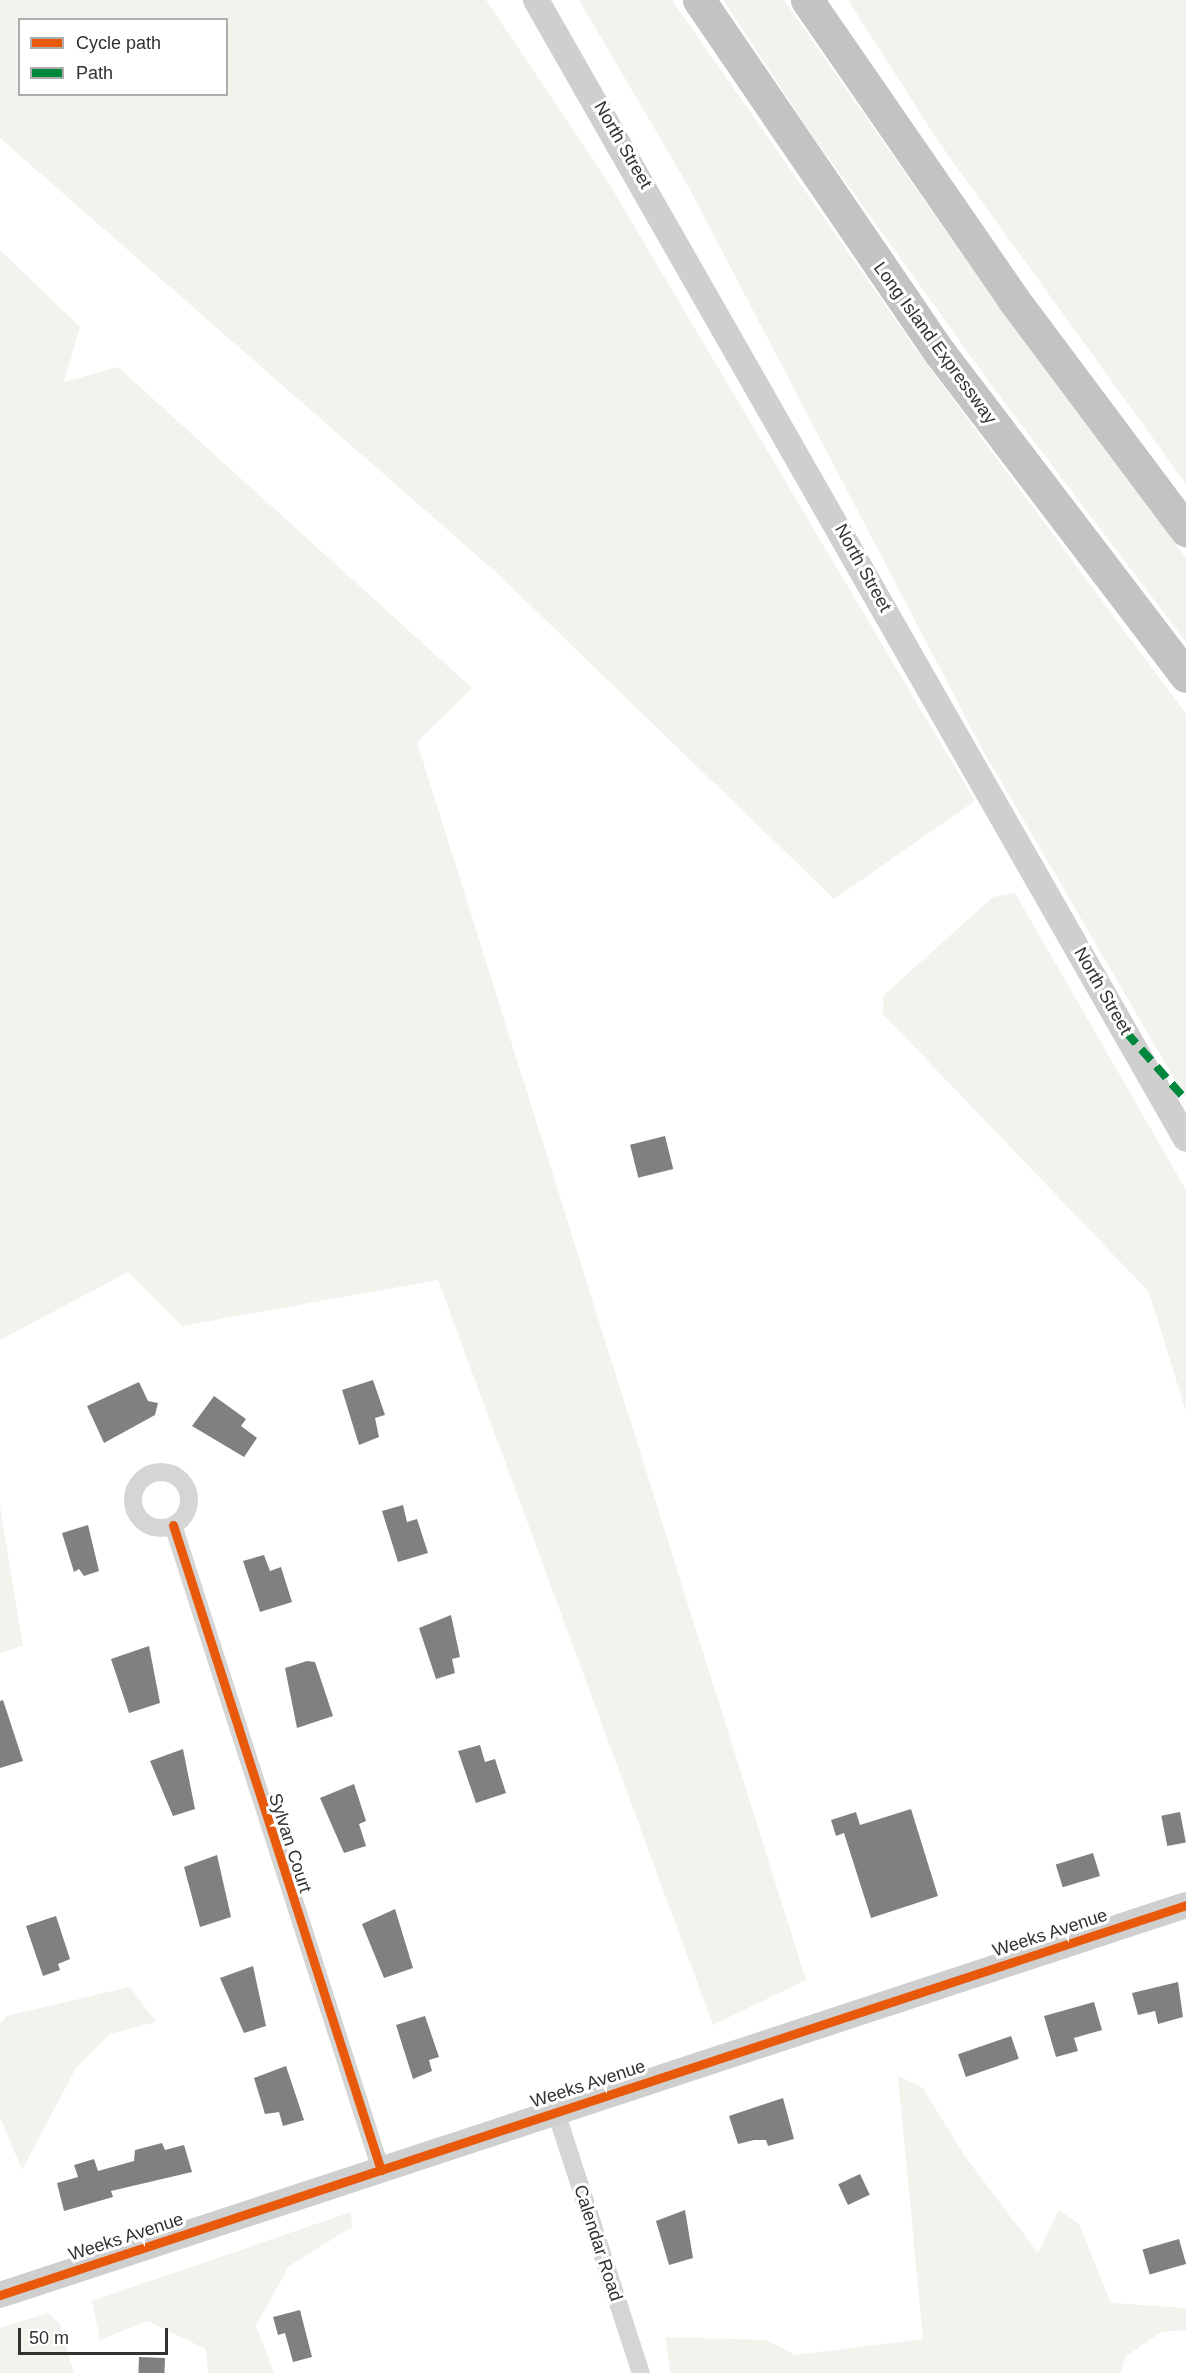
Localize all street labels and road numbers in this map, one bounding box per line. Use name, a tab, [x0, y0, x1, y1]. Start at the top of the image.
street label: North Street	[589, 98, 657, 192]
street label: Long Island Expressway	[869, 258, 1001, 428]
street label: North Street	[830, 520, 896, 616]
street label: North Street	[1069, 944, 1137, 1038]
street label: Sylvan Court	[264, 1791, 316, 1895]
street label: Weeks Avenue	[989, 1904, 1111, 1962]
street label: Weeks Avenue	[527, 2055, 649, 2113]
street label: Calendar Road	[569, 2182, 627, 2304]
street label: Weeks Avenue	[65, 2208, 187, 2266]

